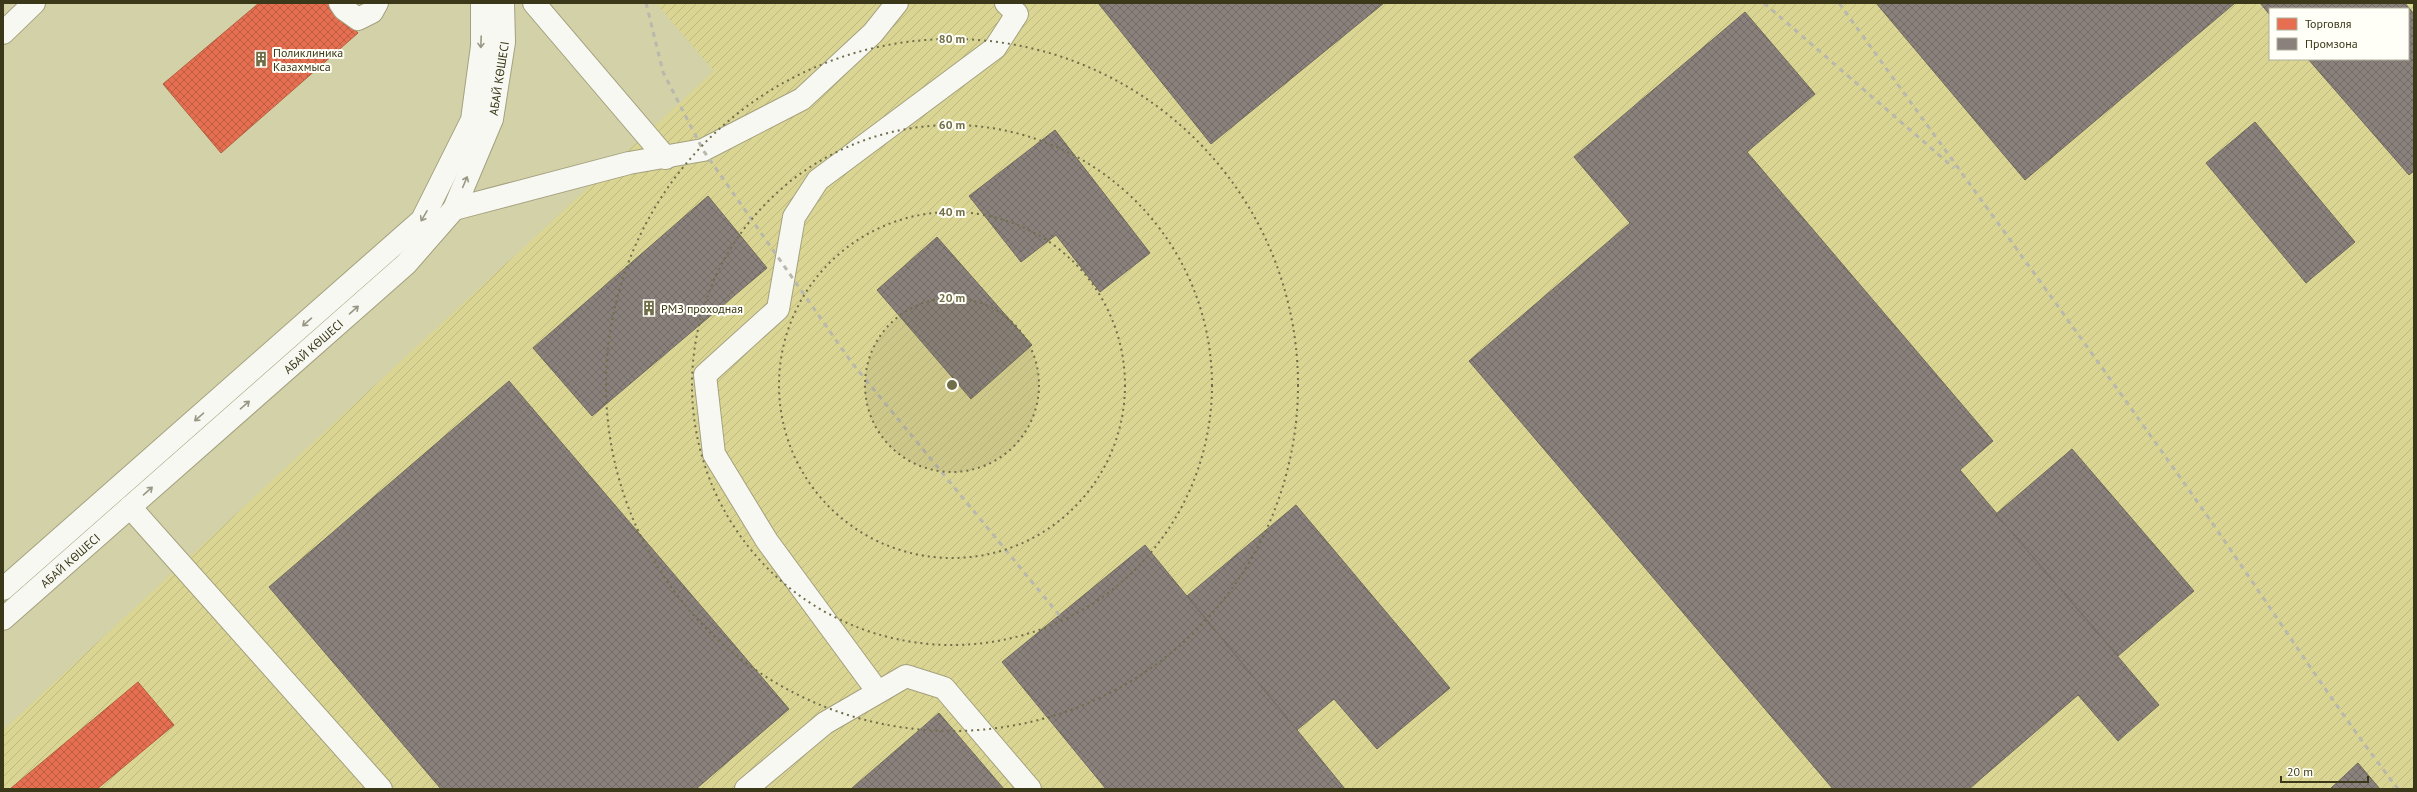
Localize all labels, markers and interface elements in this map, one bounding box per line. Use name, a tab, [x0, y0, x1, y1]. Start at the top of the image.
legend	[2269, 8, 2409, 60]
text: Торговля	[2305, 16, 2351, 31]
text: 80 m	[939, 31, 965, 46]
one-way arrow	[478, 35, 485, 48]
text: Промзона	[2305, 36, 2358, 51]
street label: АБАЙ КӨШЕСІ	[485, 40, 512, 116]
place label: Поликлиника Казахмыса	[273, 45, 343, 74]
building icon: Поликлиника Казахмыса	[252, 50, 270, 68]
text: 60 m	[939, 117, 965, 132]
one-way arrow	[462, 176, 470, 188]
text: 40 m	[939, 204, 965, 219]
one-way arrow	[419, 210, 427, 222]
text: 20 m	[939, 290, 965, 305]
building icon: РМЗ проходная	[640, 299, 658, 317]
place label: РМЗ проходная	[661, 301, 743, 316]
one-way arrow	[348, 306, 358, 315]
street label: АБАЙ КӨШЕСІ	[280, 316, 346, 376]
one-way arrow	[301, 317, 312, 326]
centre of rings	[945, 378, 959, 392]
one-way arrow	[240, 401, 251, 410]
one-way arrow	[193, 412, 204, 421]
one-way arrow	[143, 486, 153, 496]
street label: АБАЙ КӨШЕСІ	[37, 530, 103, 590]
scale bar	[2281, 758, 2368, 784]
text: 20 m	[2287, 764, 2313, 779]

